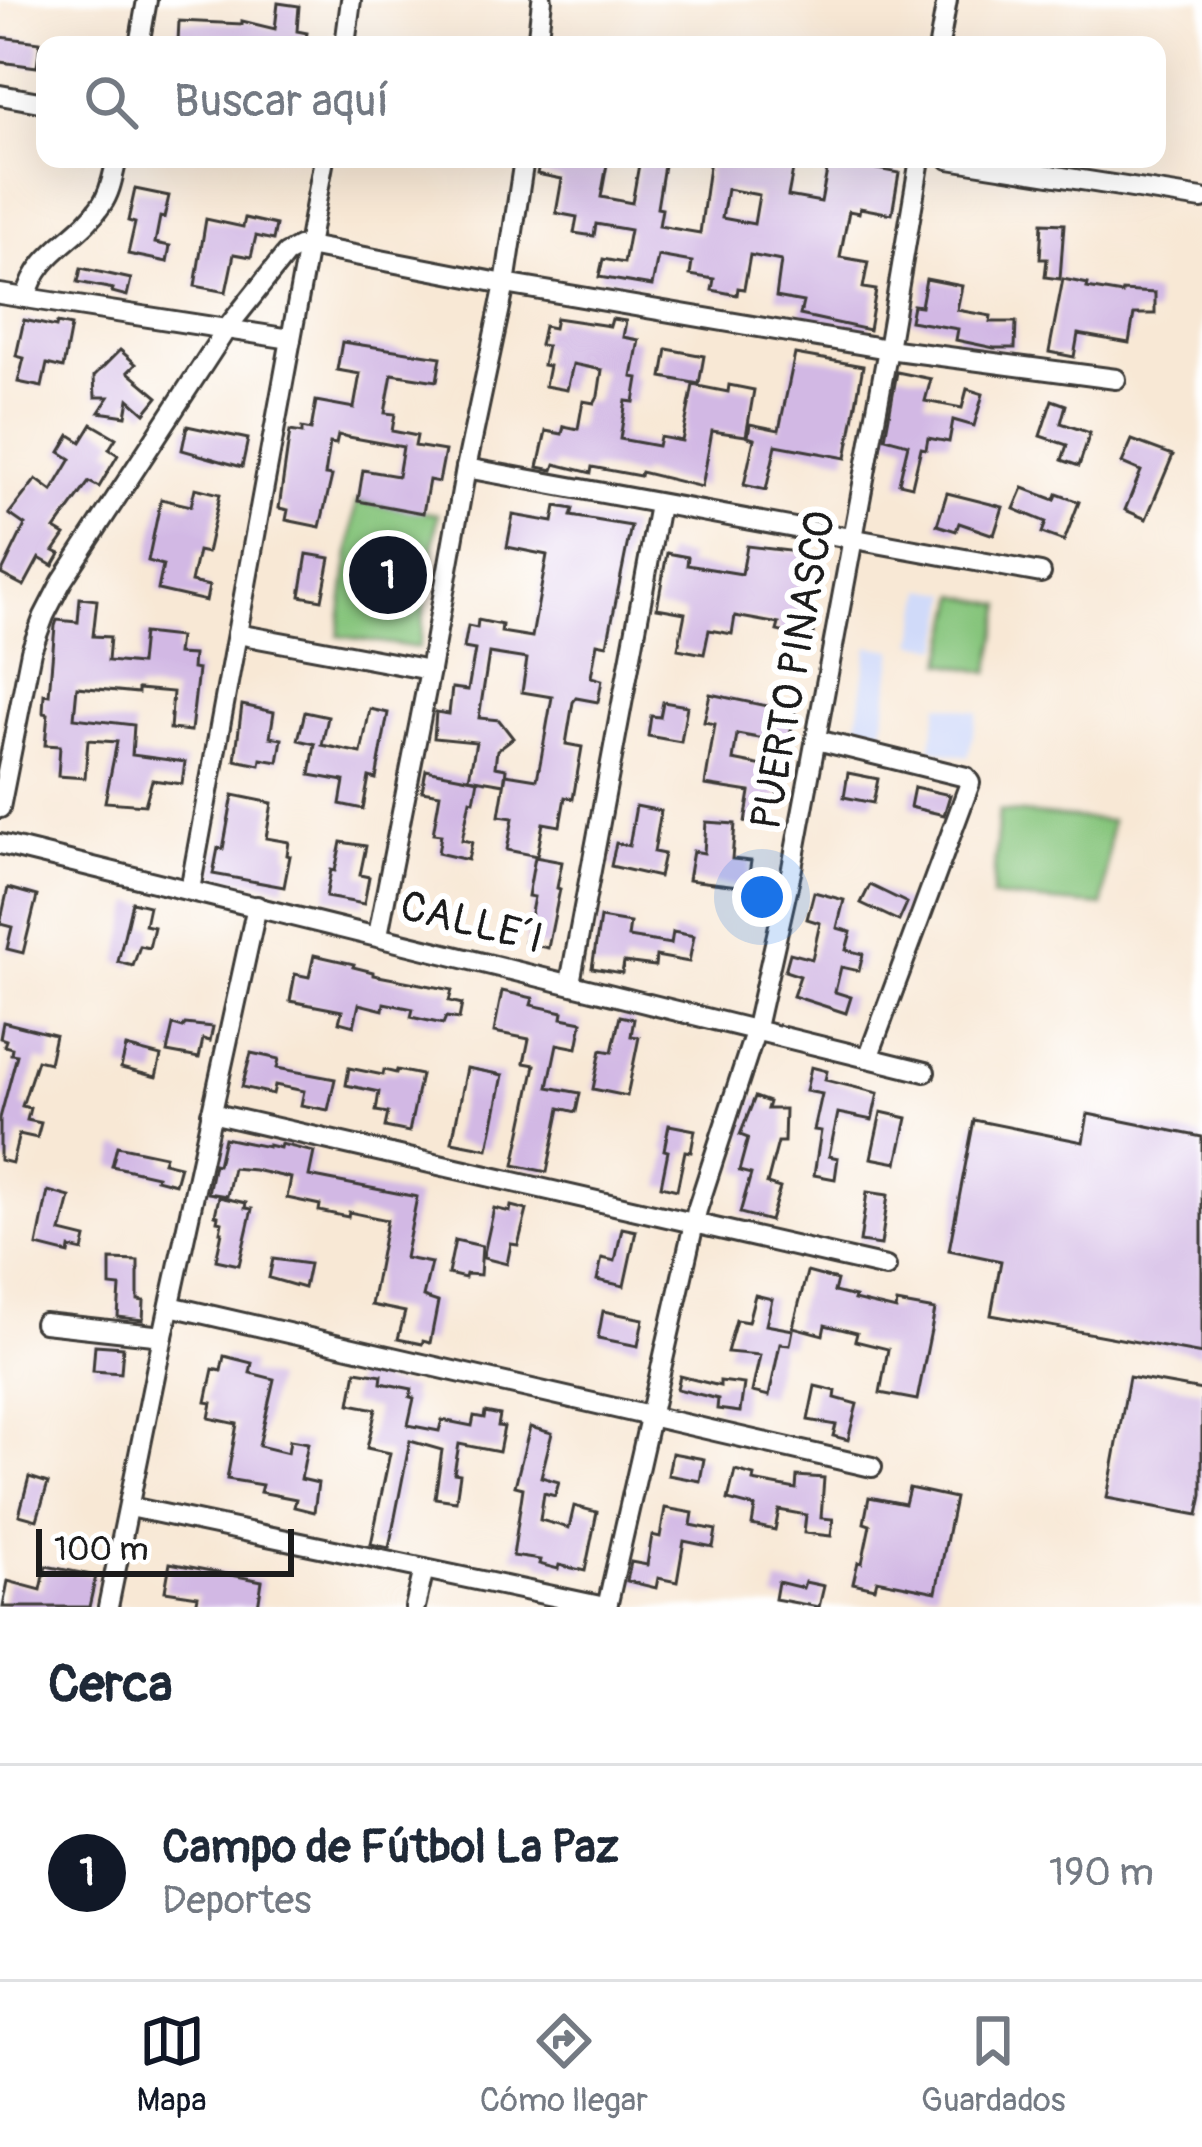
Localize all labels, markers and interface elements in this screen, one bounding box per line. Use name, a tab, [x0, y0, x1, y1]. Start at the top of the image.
search box	[36, 36, 1166, 168]
icon: search	[78, 69, 144, 135]
text: Buscar aquí	[174, 74, 389, 130]
street label: PUERTO PINASCO	[740, 507, 848, 834]
pin: 1	[349, 530, 427, 620]
your location	[732, 867, 792, 927]
street label: CALLE´I	[395, 880, 548, 966]
scale bar	[36, 1523, 294, 1576]
text: 100 m	[54, 1529, 148, 1570]
text: Cerca	[48, 1653, 172, 1717]
text: Campo de Fútbol La Paz	[162, 1820, 619, 1876]
text: 1	[79, 1848, 95, 1897]
text: 190 m	[1049, 1848, 1154, 1897]
text: Deportes	[162, 1876, 311, 1925]
tab: Mapa	[137, 2008, 207, 2121]
tab: Cómo llegar	[480, 2008, 648, 2121]
tab: Guardados	[921, 2008, 1065, 2121]

